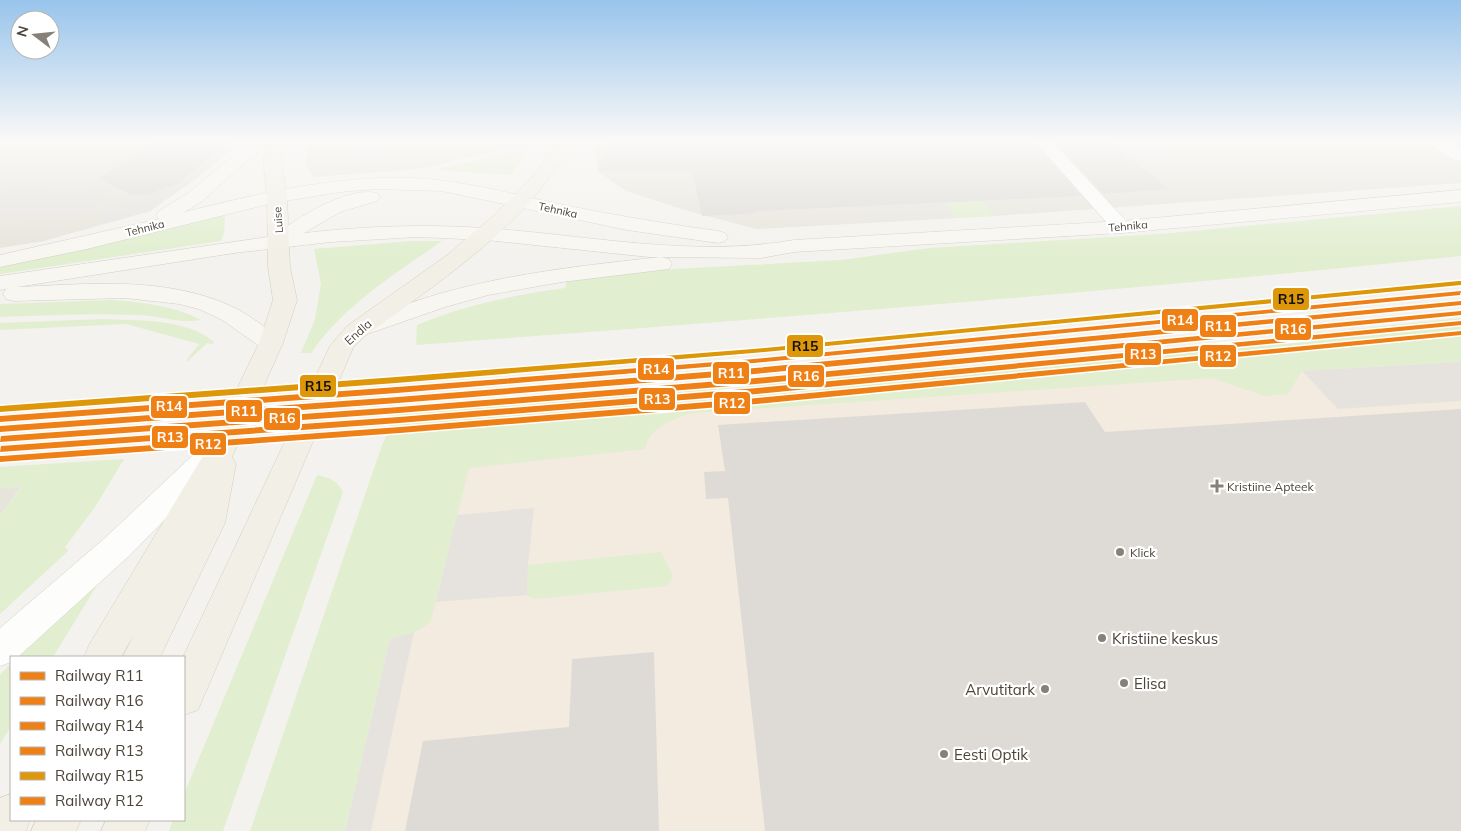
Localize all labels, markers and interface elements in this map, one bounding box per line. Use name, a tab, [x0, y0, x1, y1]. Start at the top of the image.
north arrow	[10, 10, 60, 60]
text: N	[12, 24, 33, 39]
street label: Tehnika	[537, 199, 579, 221]
street label: Luise	[270, 206, 286, 234]
street label: Tehnika	[124, 216, 166, 240]
street label: Tehnika	[1108, 217, 1148, 235]
line badge: R15	[1272, 287, 1310, 311]
text: R15	[1278, 290, 1304, 308]
line badge: R14	[1161, 308, 1199, 332]
text: R14	[1167, 311, 1194, 329]
line badge: R11	[1199, 314, 1237, 338]
street label: Endla	[341, 316, 375, 348]
text: R11	[1205, 317, 1231, 335]
line badge: R16	[1274, 317, 1312, 341]
text: R16	[1280, 320, 1306, 338]
line badge: R15	[786, 334, 824, 358]
text: R15	[792, 337, 818, 355]
line badge: R13	[1124, 342, 1162, 366]
line badge: R12	[1199, 344, 1237, 368]
text: R13	[1130, 345, 1156, 363]
text: R12	[1205, 347, 1231, 365]
line badge: R14	[637, 357, 675, 381]
text: R14	[643, 360, 670, 378]
line badge: R11	[712, 361, 750, 385]
text: R11	[718, 364, 744, 382]
line badge: R16	[787, 364, 825, 388]
text: R16	[793, 367, 819, 385]
line badge: R15	[299, 374, 337, 398]
text: R15	[305, 377, 331, 395]
line badge: R13	[638, 387, 676, 411]
text: R13	[644, 390, 670, 408]
line badge: R12	[713, 391, 751, 415]
text: R12	[719, 394, 745, 412]
line badge: R14	[150, 395, 188, 419]
text: R14	[156, 397, 183, 415]
line badge: R11	[225, 399, 263, 423]
text: R11	[231, 402, 257, 420]
line badge: R16	[263, 407, 301, 431]
text: R16	[269, 409, 295, 427]
line badge: R13	[151, 425, 189, 449]
text: R13	[157, 428, 183, 446]
line badge: R12	[189, 432, 227, 456]
text: R12	[195, 435, 221, 453]
place label: Kristiine Apteek	[1227, 479, 1314, 494]
marker: Kristiine Apteek	[1211, 480, 1223, 492]
place label: Klick	[1130, 545, 1156, 560]
marker: Klick	[1114, 546, 1126, 558]
place label: Kristiine keskus	[1112, 629, 1218, 648]
marker: Kristiine keskus	[1096, 632, 1108, 644]
legend	[10, 656, 185, 821]
text: Railway R11	[55, 666, 144, 685]
place label: Elisa	[1134, 674, 1166, 693]
marker: Elisa	[1118, 677, 1130, 689]
place label: Arvutitark	[965, 680, 1035, 699]
marker: Arvutitark	[1039, 683, 1051, 695]
text: Railway R16	[55, 691, 144, 710]
text: Railway R14	[55, 716, 144, 735]
text: Railway R13	[55, 741, 144, 760]
place label: Eesti Optik	[954, 745, 1028, 764]
marker: Eesti Optik	[938, 748, 950, 760]
text: Railway R15	[55, 766, 144, 785]
text: Railway R12	[55, 791, 144, 810]

